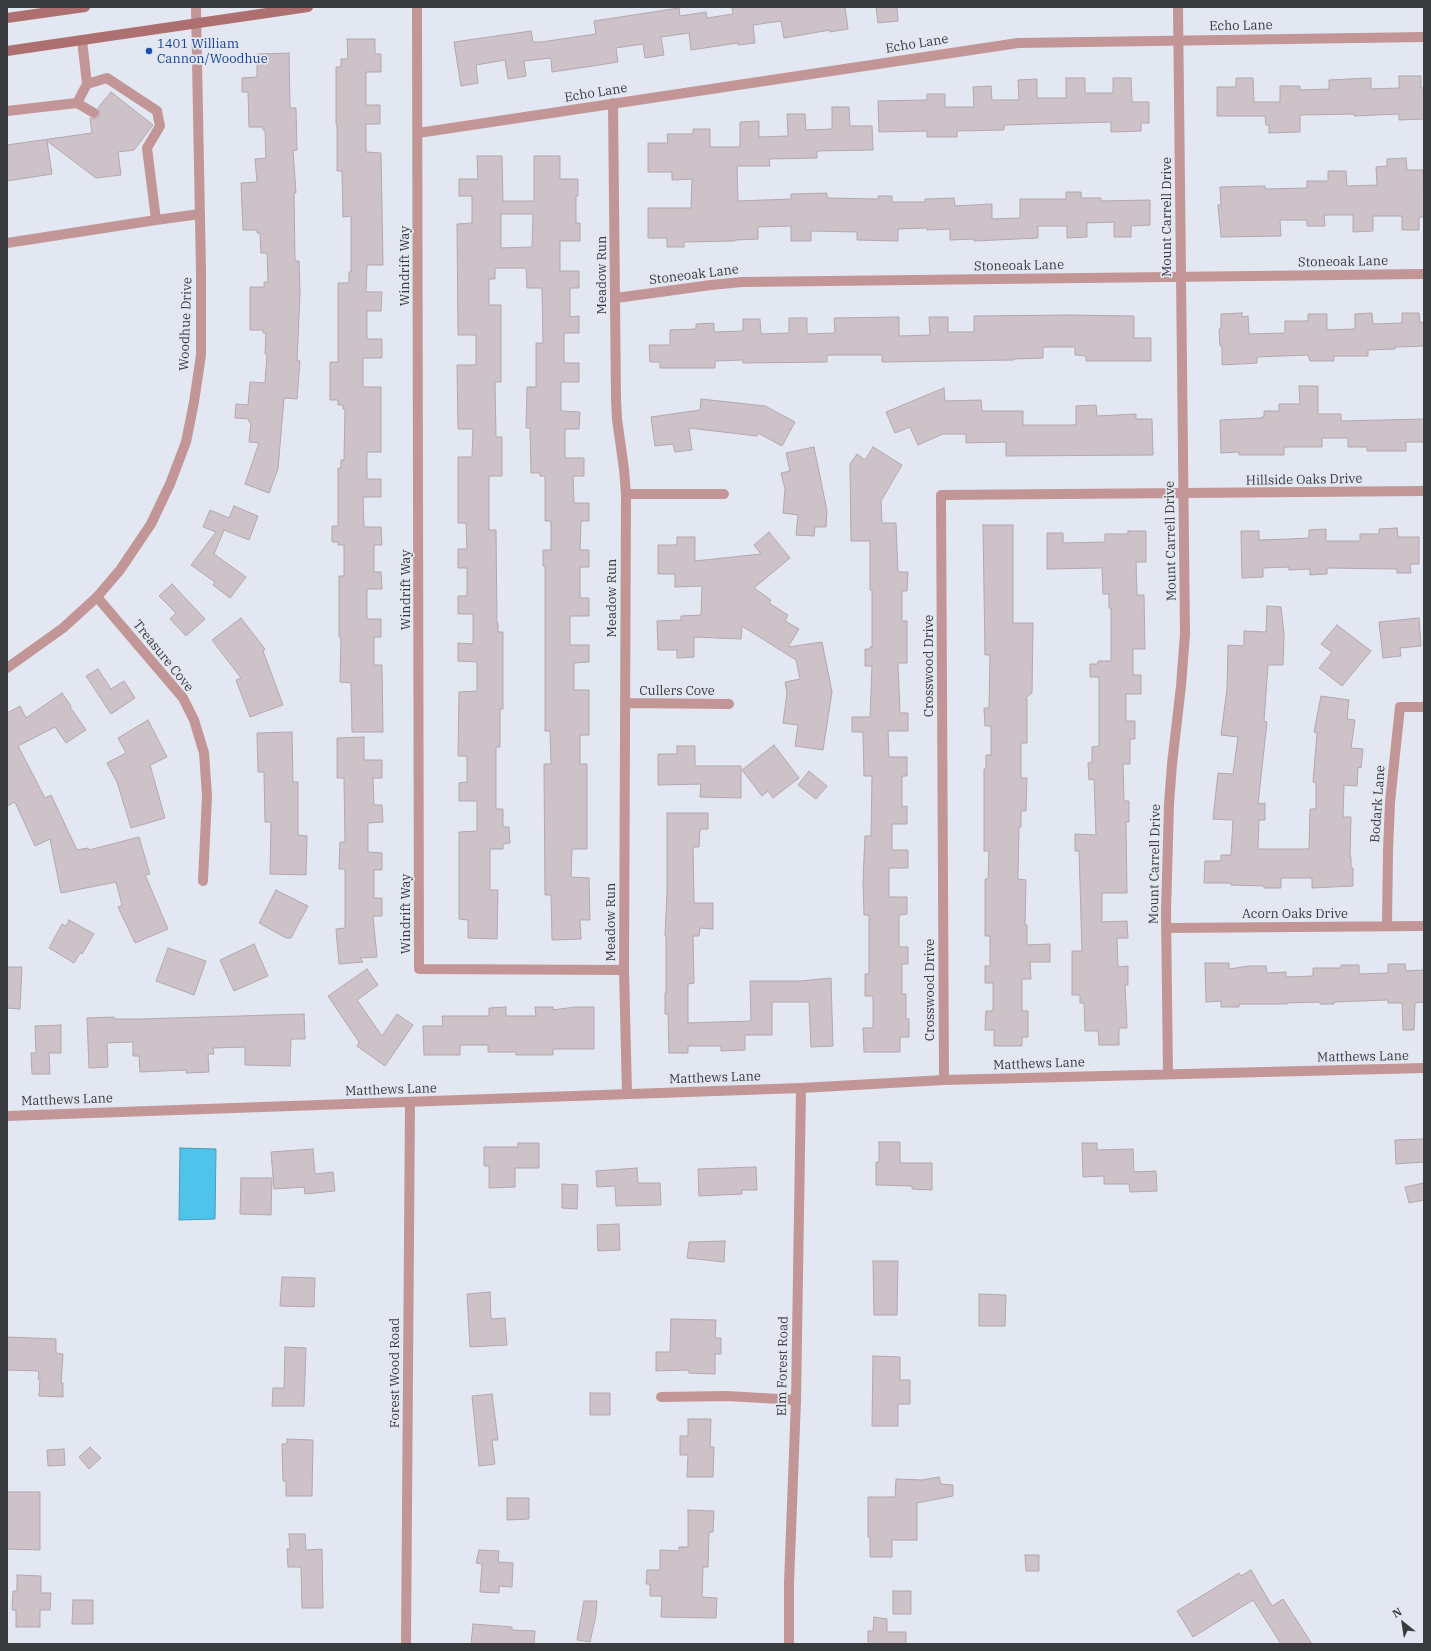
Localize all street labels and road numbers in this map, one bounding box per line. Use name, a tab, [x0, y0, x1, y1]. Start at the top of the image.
street label: Echo Lane	[1209, 18, 1273, 34]
street label: Echo Lane	[884, 31, 950, 57]
street label: Echo Lane	[563, 80, 629, 106]
street label: Mount Carrell Drive	[1159, 157, 1175, 277]
street label: Windrift Way	[397, 226, 413, 306]
street label: Meadow Run	[594, 236, 610, 314]
street label: Stoneoak Lane	[1298, 253, 1388, 271]
street label: Stoneoak Lane	[974, 257, 1064, 275]
street label: Stoneoak Lane	[648, 262, 740, 288]
street label: Woodhue Drive	[177, 277, 195, 371]
street label: Hillside Oaks Drive	[1246, 471, 1362, 489]
street label: Mount Carrell Drive	[1162, 481, 1180, 601]
street label: Windrift Way	[398, 550, 414, 630]
street label: Meadow Run	[604, 559, 620, 637]
street label: Crosswood Drive	[921, 615, 937, 717]
street label: Treasure Cove	[129, 617, 197, 695]
street label: Cullers Cove	[639, 683, 715, 699]
street label: Bodark Lane	[1368, 765, 1388, 843]
street label: Mount Carrell Drive	[1146, 804, 1164, 924]
street label: Windrift Way	[398, 874, 414, 954]
street label: Meadow Run	[603, 883, 619, 961]
street label: Acorn Oaks Drive	[1242, 906, 1348, 922]
street label: Crosswood Drive	[922, 939, 938, 1041]
street label: Matthews Lane	[1317, 1048, 1409, 1066]
street label: Matthews Lane	[993, 1055, 1085, 1073]
street label: Matthews Lane	[669, 1069, 761, 1087]
street label: Matthews Lane	[345, 1081, 437, 1099]
street label: Matthews Lane	[21, 1091, 113, 1109]
street label: Elm Forest Road	[774, 1316, 792, 1416]
street label: Forest Wood Road	[387, 1318, 403, 1428]

